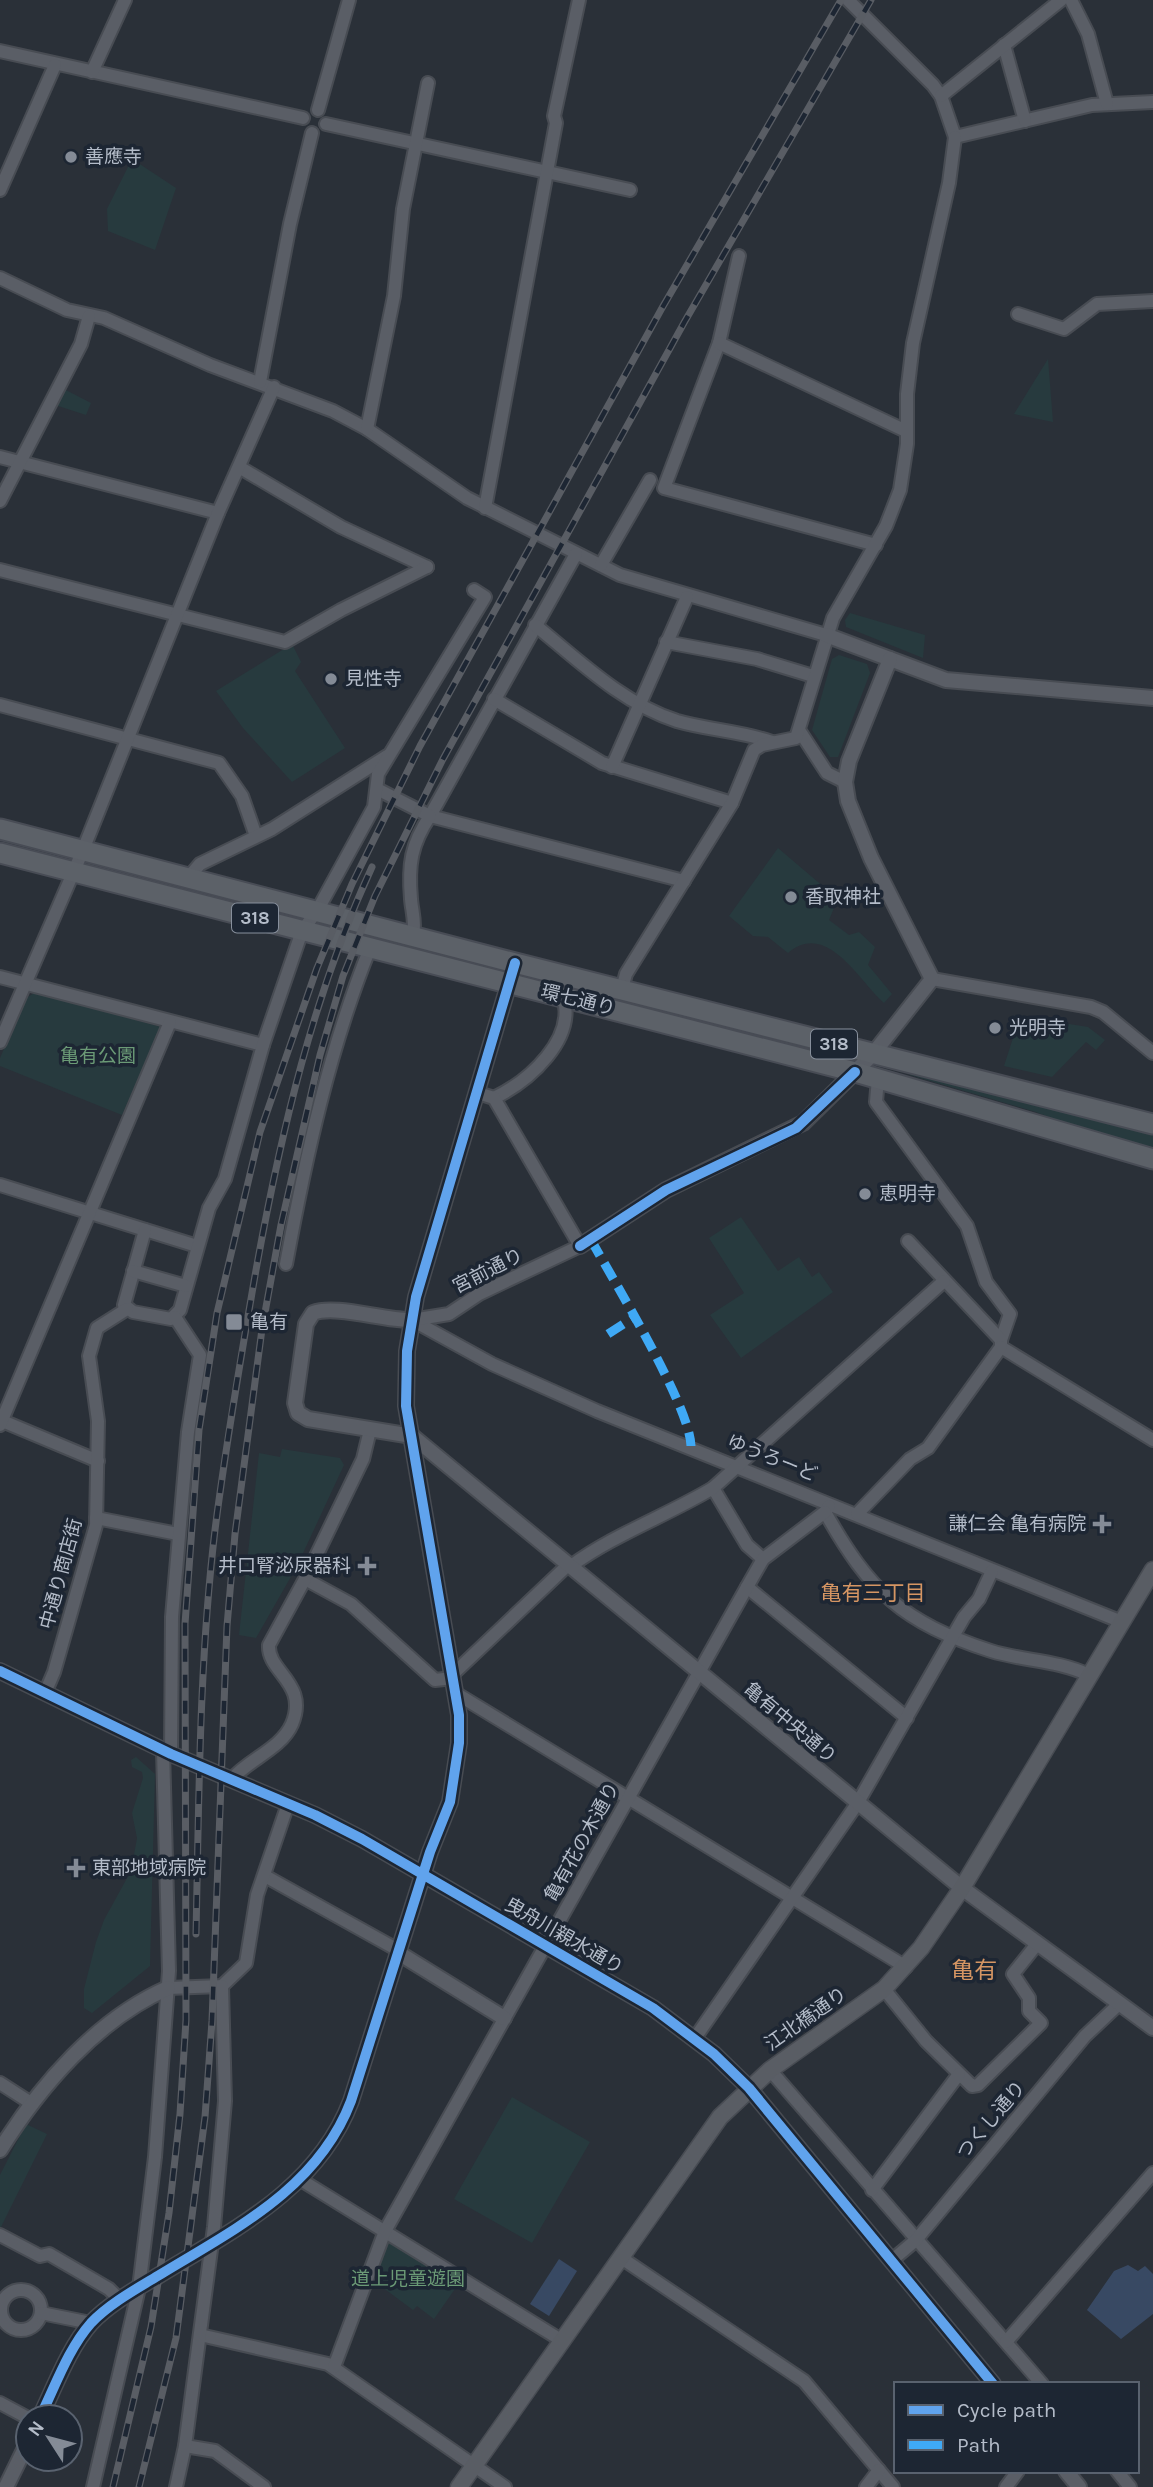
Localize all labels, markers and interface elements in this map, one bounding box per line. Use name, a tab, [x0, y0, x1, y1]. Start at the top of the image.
place label: 善應寺	[85, 146, 142, 168]
marker: 善應寺	[63, 149, 79, 165]
place label: 見性寺	[345, 668, 402, 690]
marker: 見性寺	[323, 671, 339, 687]
place label: 香取神社	[805, 886, 881, 908]
marker: 香取神社	[783, 889, 799, 905]
road number: 318	[232, 903, 278, 932]
street label: 環七通り	[538, 980, 618, 1020]
place label: 光明寺	[1009, 1017, 1066, 1039]
marker: 光明寺	[987, 1020, 1003, 1036]
road number: 318	[811, 1030, 857, 1058]
park label: 亀有公園	[60, 1045, 136, 1067]
place label: 恵明寺	[879, 1183, 936, 1205]
marker: 恵明寺	[857, 1186, 873, 1202]
street label: 宮前通り	[449, 1244, 527, 1298]
place label: 亀有	[250, 1311, 288, 1333]
marker: 亀有	[224, 1312, 244, 1332]
street label: ゆうろーど	[724, 1430, 820, 1486]
place label: 謙仁会 亀有病院	[948, 1513, 1086, 1535]
marker: 謙仁会 亀有病院	[1092, 1514, 1112, 1534]
street label: 中通り商店街	[36, 1516, 86, 1632]
place label: 井口腎泌尿器科	[218, 1555, 351, 1577]
marker: 井口腎泌尿器科	[357, 1556, 377, 1576]
district label: 亀有三丁目	[821, 1581, 926, 1605]
street label: 亀有中央通り	[739, 1678, 841, 1768]
street label: 亀有花の木通り	[540, 1778, 624, 1906]
place label: 東部地域病院	[92, 1857, 206, 1879]
marker: 東部地域病院	[66, 1858, 86, 1878]
street label: 曳舟川親水通り	[501, 1893, 627, 1979]
district label: 亀有	[951, 1957, 997, 1984]
street label: 江北橋通り	[761, 1983, 851, 2055]
street label: つくし通り	[952, 2077, 1030, 2163]
park label: 道上児童遊園	[351, 2268, 465, 2290]
legend	[894, 2382, 1139, 2473]
text: Cycle path	[957, 2398, 1057, 2422]
north arrow	[14, 2403, 84, 2473]
text: N	[23, 2417, 49, 2441]
text: Path	[957, 2433, 1001, 2457]

